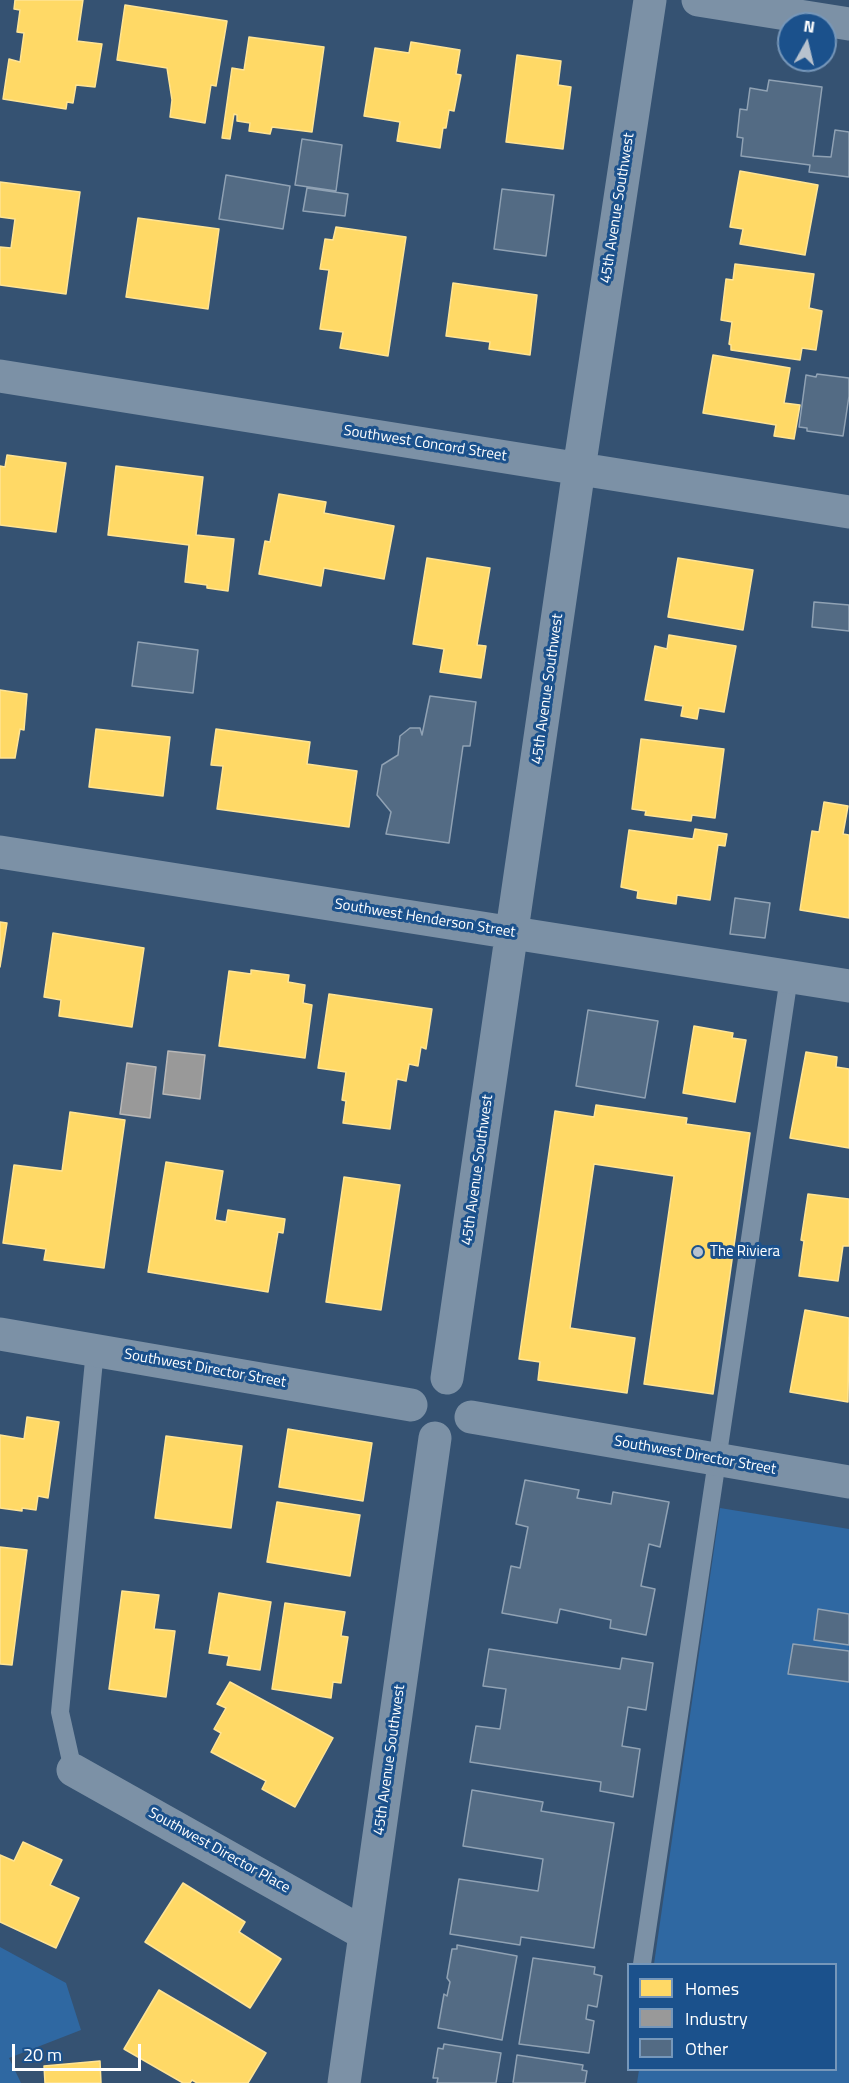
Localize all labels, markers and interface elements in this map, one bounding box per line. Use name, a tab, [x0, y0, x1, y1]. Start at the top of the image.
north arrow	[777, 12, 837, 72]
text: N	[802, 14, 816, 39]
street label: 45th Avenue Southwest	[597, 131, 639, 285]
street label: Southwest Concord Street	[342, 422, 508, 466]
street label: 45th Avenue Southwest	[529, 612, 567, 766]
street label: Southwest Henderson Street	[333, 896, 517, 942]
street label: 45th Avenue Southwest	[459, 1093, 497, 1247]
place label: The Riviera	[710, 1243, 780, 1261]
marker: The Riviera	[691, 1245, 705, 1259]
street label: Southwest Director Street	[123, 1346, 287, 1392]
street label: Southwest Director Street	[613, 1433, 777, 1479]
street label: 45th Avenue Southwest	[371, 1683, 409, 1837]
street label: Southwest Director Place	[145, 1804, 293, 1898]
legend	[627, 1963, 837, 2071]
text: Homes	[685, 1975, 739, 2002]
text: Industry	[685, 2005, 748, 2032]
scale bar	[15, 2032, 144, 2070]
text: Other	[685, 2035, 728, 2062]
text: 20 m	[23, 2041, 62, 2068]

